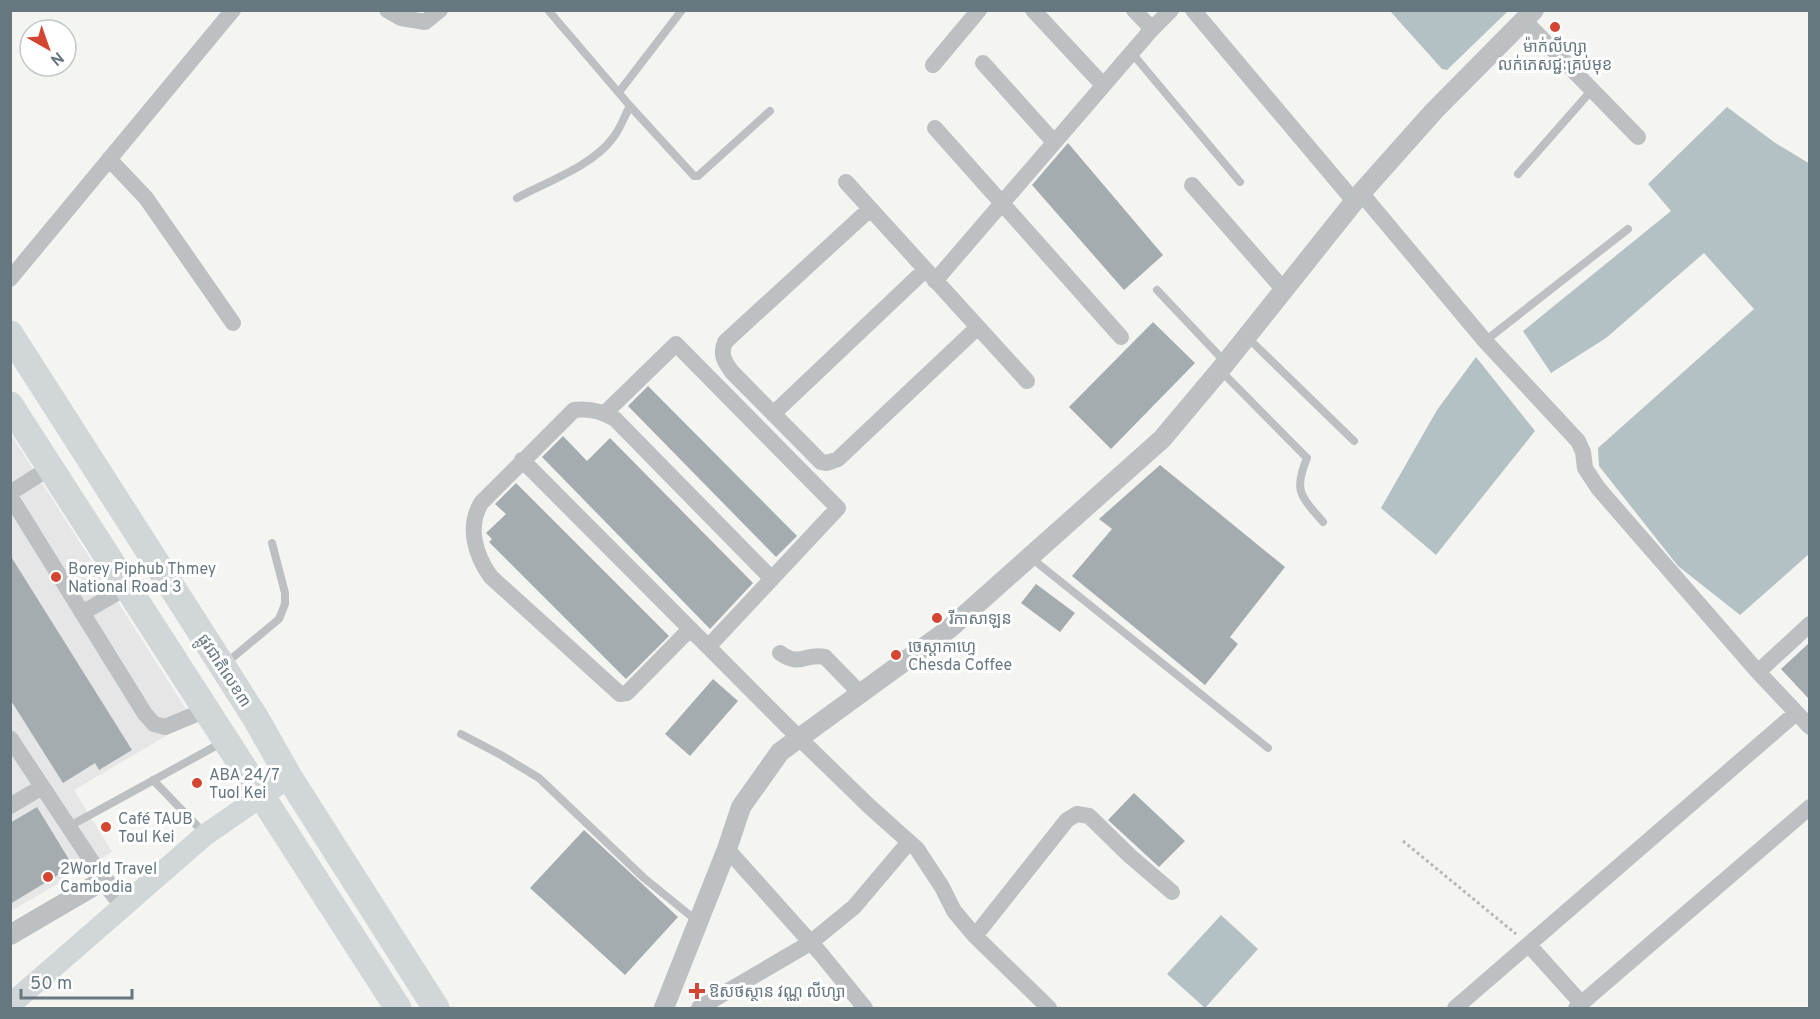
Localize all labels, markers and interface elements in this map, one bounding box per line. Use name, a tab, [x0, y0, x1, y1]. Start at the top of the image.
north arrow	[18, 18, 78, 78]
marker: ម៉ាក់លីហ្សា លក់ភេសជ្ជៈគ្រប់មុខ	[1548, 20, 1562, 34]
place label: ម៉ាក់លីហ្សា លក់ភេសជ្ជៈគ្រប់មុខ	[1498, 36, 1612, 76]
text: N	[46, 47, 67, 69]
place label: Borey Piphub Thmey National Road 3	[68, 560, 216, 598]
marker: Borey Piphub Thmey National Road 3	[49, 570, 63, 584]
place label: រីកាសាឡន	[948, 609, 1012, 630]
marker: រីកាសាឡន	[930, 611, 944, 625]
street label: ផ្លូវជាតិលេខ៣	[190, 630, 255, 713]
place label: ចេស្ដាកាហ្វេ Chesda Coffee	[908, 638, 1012, 676]
marker: ចេស្ដាកាហ្វេ Chesda Coffee	[889, 648, 903, 662]
place label: ABA 24/7 Tuol Kei	[209, 766, 280, 804]
marker: ABA 24/7 Tuol Kei	[190, 776, 204, 790]
place label: Café TAUB Toul Kei	[118, 810, 193, 848]
marker: Café TAUB Toul Kei	[99, 820, 113, 834]
place label: 2World Travel Cambodia	[60, 860, 157, 898]
marker: 2World Travel Cambodia	[41, 870, 55, 884]
scale bar	[21, 962, 132, 1000]
text: 50 m	[30, 973, 72, 996]
place label: ឱសថស្ថាន វណ្ណ លីហ្សា	[709, 981, 846, 1003]
marker: ឱសថស្ថាន វណ្ណ លីហ្សា	[690, 984, 704, 998]

